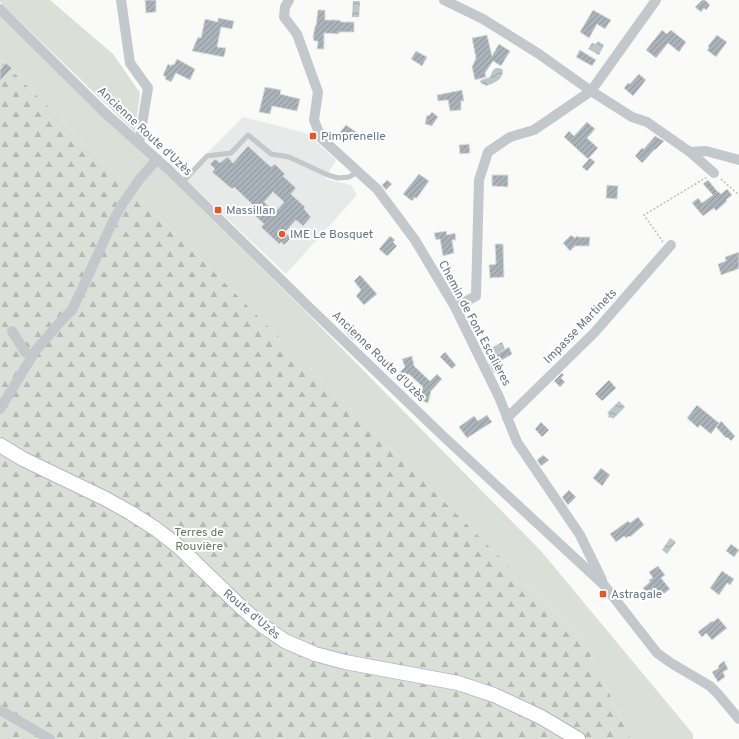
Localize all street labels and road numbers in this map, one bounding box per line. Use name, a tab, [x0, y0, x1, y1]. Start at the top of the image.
street label: Ancienne Route d'Uzès	[93, 84, 195, 180]
street label: Chemin de Font Escalières	[434, 258, 514, 389]
street label: Impasse Martinets	[541, 286, 621, 368]
street label: Ancienne Route d'Uzès	[328, 308, 429, 406]
street label: Route d'Uzès	[219, 586, 283, 644]

